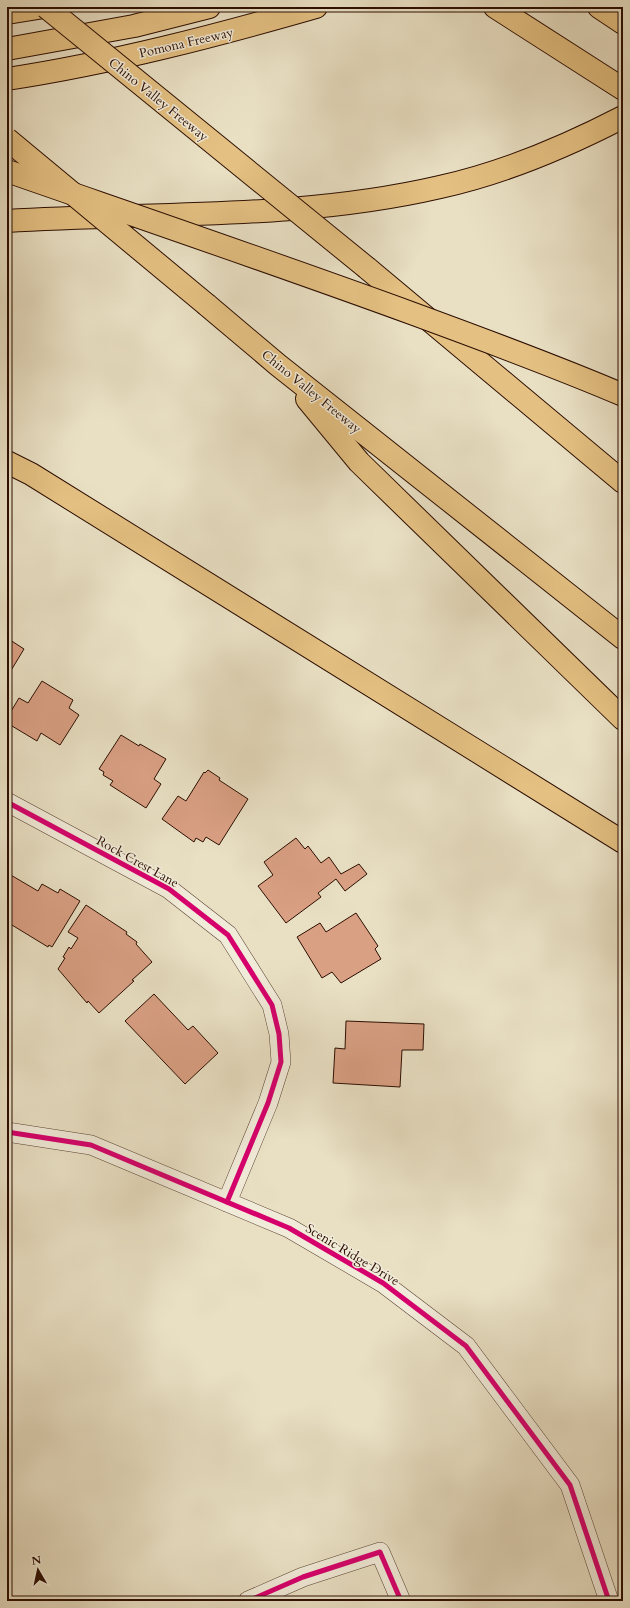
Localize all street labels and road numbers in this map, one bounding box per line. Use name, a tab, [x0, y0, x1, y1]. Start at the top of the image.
street label: Pomona Freeway	[137, 23, 235, 63]
street label: Chino Valley Freeway	[105, 54, 212, 146]
street label: Chino Valley Freeway	[258, 346, 365, 438]
street label: Rock Crest Lane	[93, 832, 182, 892]
street label: Scenic Ridge Drive	[302, 1220, 403, 1290]

